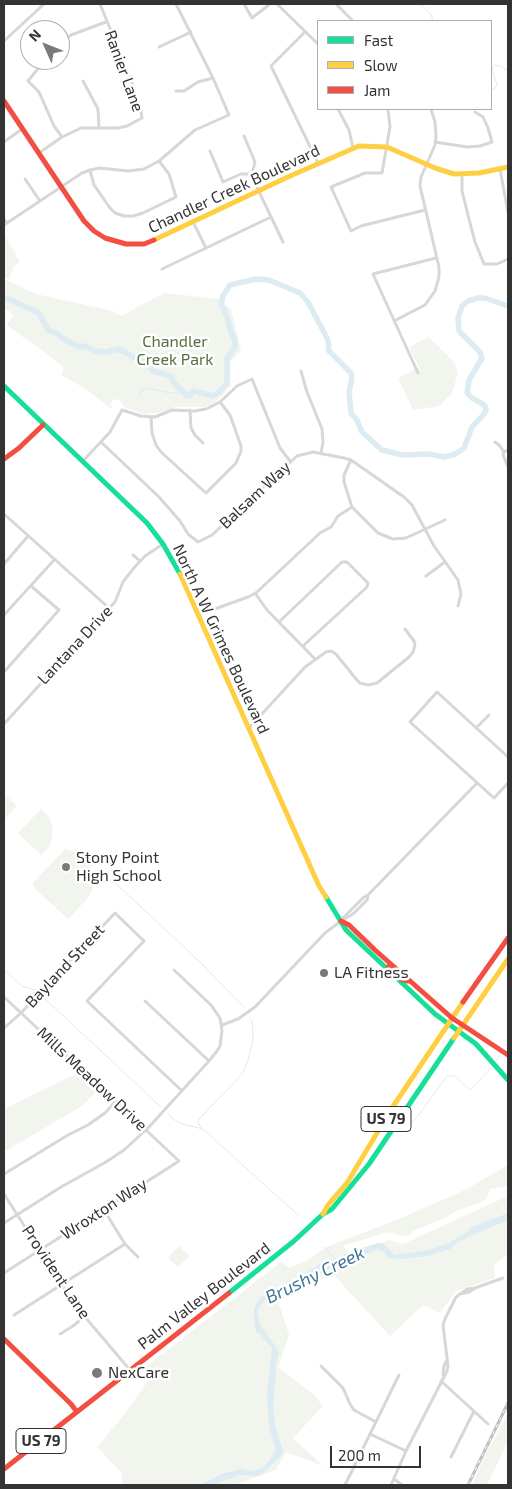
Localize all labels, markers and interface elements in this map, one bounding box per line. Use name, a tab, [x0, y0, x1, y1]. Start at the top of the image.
north arrow	[20, 20, 70, 70]
legend	[317, 20, 492, 110]
text: N	[25, 25, 44, 44]
street label: Ranier Lane	[100, 28, 148, 114]
text: Fast	[364, 31, 393, 49]
text: Slow	[364, 56, 398, 74]
text: Jam	[364, 81, 390, 99]
street label: Chandler Creek Boulevard	[145, 141, 323, 237]
park label: Chandler Creek Park	[137, 332, 213, 370]
street label: Balsam Way	[215, 457, 295, 533]
street label: North A W Grimes Boulevard	[169, 541, 273, 737]
street label: Lantana Drive	[34, 602, 116, 688]
place label: Stony Point High School	[76, 848, 161, 886]
marker: Stony Point High School	[60, 861, 72, 873]
street label: Bayland Street	[21, 920, 109, 1012]
place label: LA Fitness	[334, 963, 409, 983]
marker: LA Fitness	[318, 967, 330, 979]
street label: Mills Meadow Drive	[33, 1023, 151, 1135]
road number: US 79	[361, 1106, 411, 1132]
street label: Wroxton Way	[57, 1174, 151, 1244]
street label: Provident Lane	[18, 1222, 94, 1322]
street label: Palm Valley Boulevard	[134, 1238, 274, 1354]
water label: Brushy Creek	[262, 1242, 368, 1308]
place label: NexCare	[108, 1363, 169, 1383]
marker: NexCare	[90, 1366, 104, 1380]
road number: US 79	[16, 1428, 66, 1454]
scale bar	[332, 1436, 423, 1468]
text: 200 m	[338, 1446, 381, 1464]

